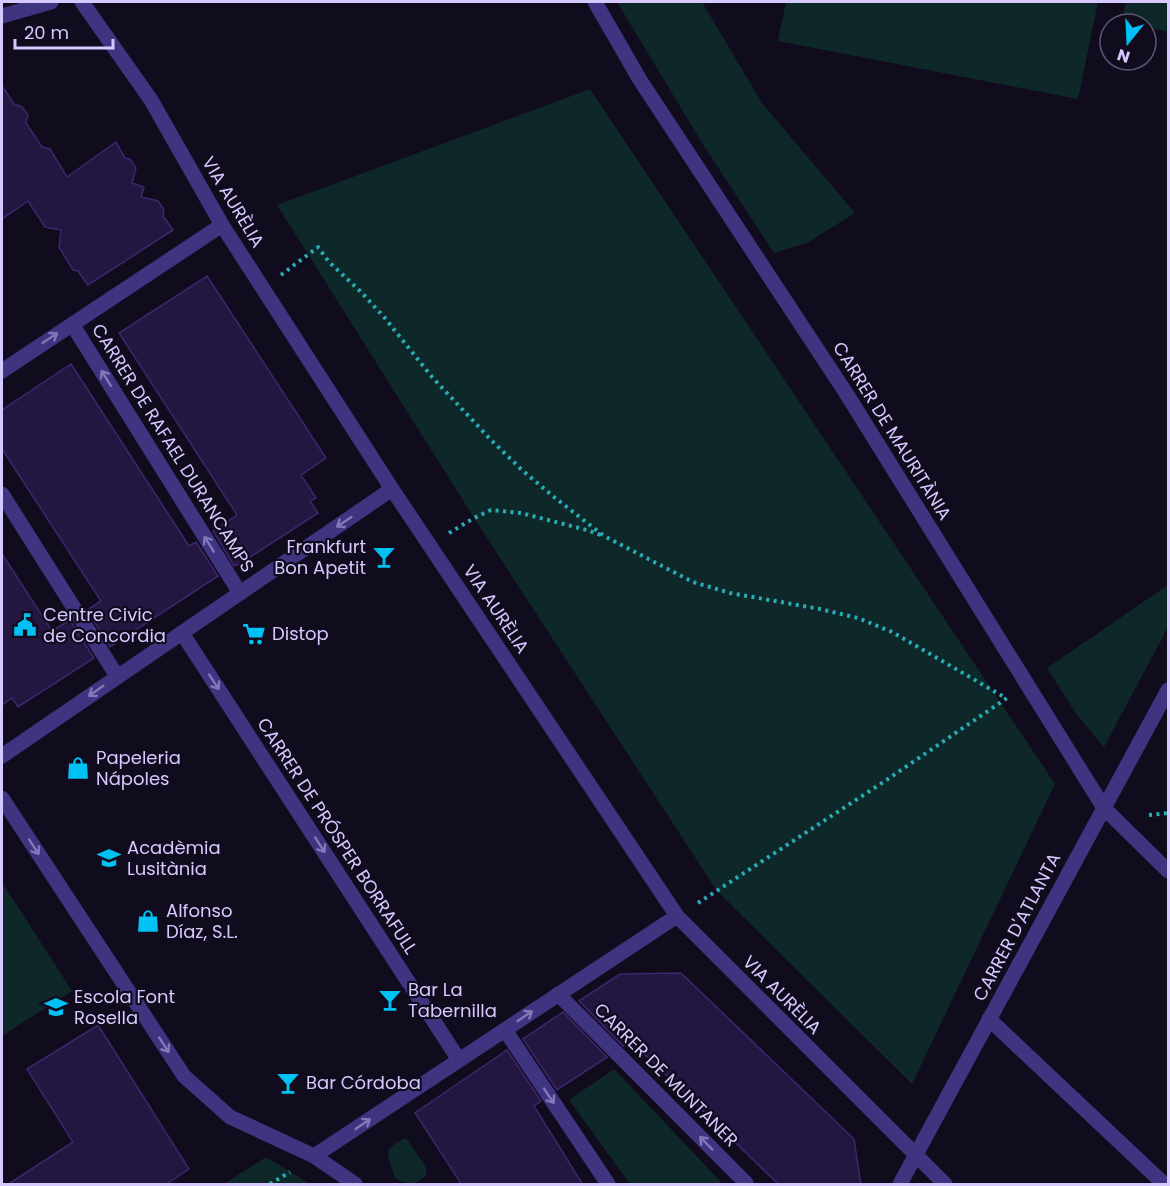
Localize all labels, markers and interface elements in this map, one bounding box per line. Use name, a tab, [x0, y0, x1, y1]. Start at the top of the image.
scale bar	[15, 12, 112, 50]
north arrow	[1098, 12, 1158, 72]
text: 20 m	[24, 20, 69, 45]
text: N	[1114, 43, 1133, 69]
street label: VIA AURÈLIA	[196, 151, 270, 252]
street label: CARRER DE RAFAEL DURANCAMPS	[86, 319, 261, 577]
one-way arrow	[42, 332, 58, 344]
street label: CARRER DE MAURITÀNIA	[827, 337, 958, 525]
one-way arrow	[100, 370, 112, 387]
one-way arrow	[336, 516, 353, 528]
place label: Frankfurt Bon Apetit	[274, 534, 366, 580]
one-way arrow	[203, 536, 215, 553]
bar icon: Frankfurt Bon Apetit	[371, 544, 397, 570]
street label: VIA AURÈLIA	[457, 559, 535, 658]
place label: Centre Civic de Concordia	[43, 602, 166, 648]
public building icon: Centre Civic de Concordia	[12, 612, 38, 638]
supermarket icon: Distop	[241, 621, 267, 647]
place label: Distop	[272, 621, 329, 646]
one-way arrow	[208, 673, 220, 690]
one-way arrow	[89, 685, 105, 697]
street label: CARRER DE PRÓSPER BORRAFULL	[251, 713, 423, 959]
place label: Papeleria Nápoles	[96, 745, 181, 791]
shop icon: Papeleria Nápoles	[65, 755, 91, 781]
place label: Acadèmia Lusitània	[127, 835, 221, 881]
one-way arrow	[314, 837, 326, 853]
one-way arrow	[28, 838, 40, 855]
school or university icon: Acadèmia Lusitània	[96, 845, 122, 871]
street label: CARRER D'ATLANTA	[967, 848, 1066, 1005]
place label: Alfonso Díaz, S.L.	[166, 898, 238, 944]
shop icon: Alfonso Díaz, S.L.	[135, 908, 161, 934]
street label: VIA AURÈLIA	[737, 950, 827, 1040]
place label: Bar La Tabernilla	[408, 977, 497, 1023]
place label: Escola Font Rosella	[74, 984, 175, 1030]
bar icon: Bar La Tabernilla	[377, 987, 403, 1013]
school or university icon: Escola Font Rosella	[43, 994, 69, 1020]
street label: CARRER DE MUNTANER	[589, 997, 744, 1152]
one-way arrow	[517, 1010, 533, 1022]
one-way arrow	[157, 1037, 170, 1054]
bar icon: Bar Córdoba	[275, 1070, 301, 1096]
place label: Bar Córdoba	[306, 1070, 421, 1095]
one-way arrow	[543, 1087, 555, 1104]
one-way arrow	[354, 1118, 371, 1130]
one-way arrow	[698, 1135, 713, 1150]

